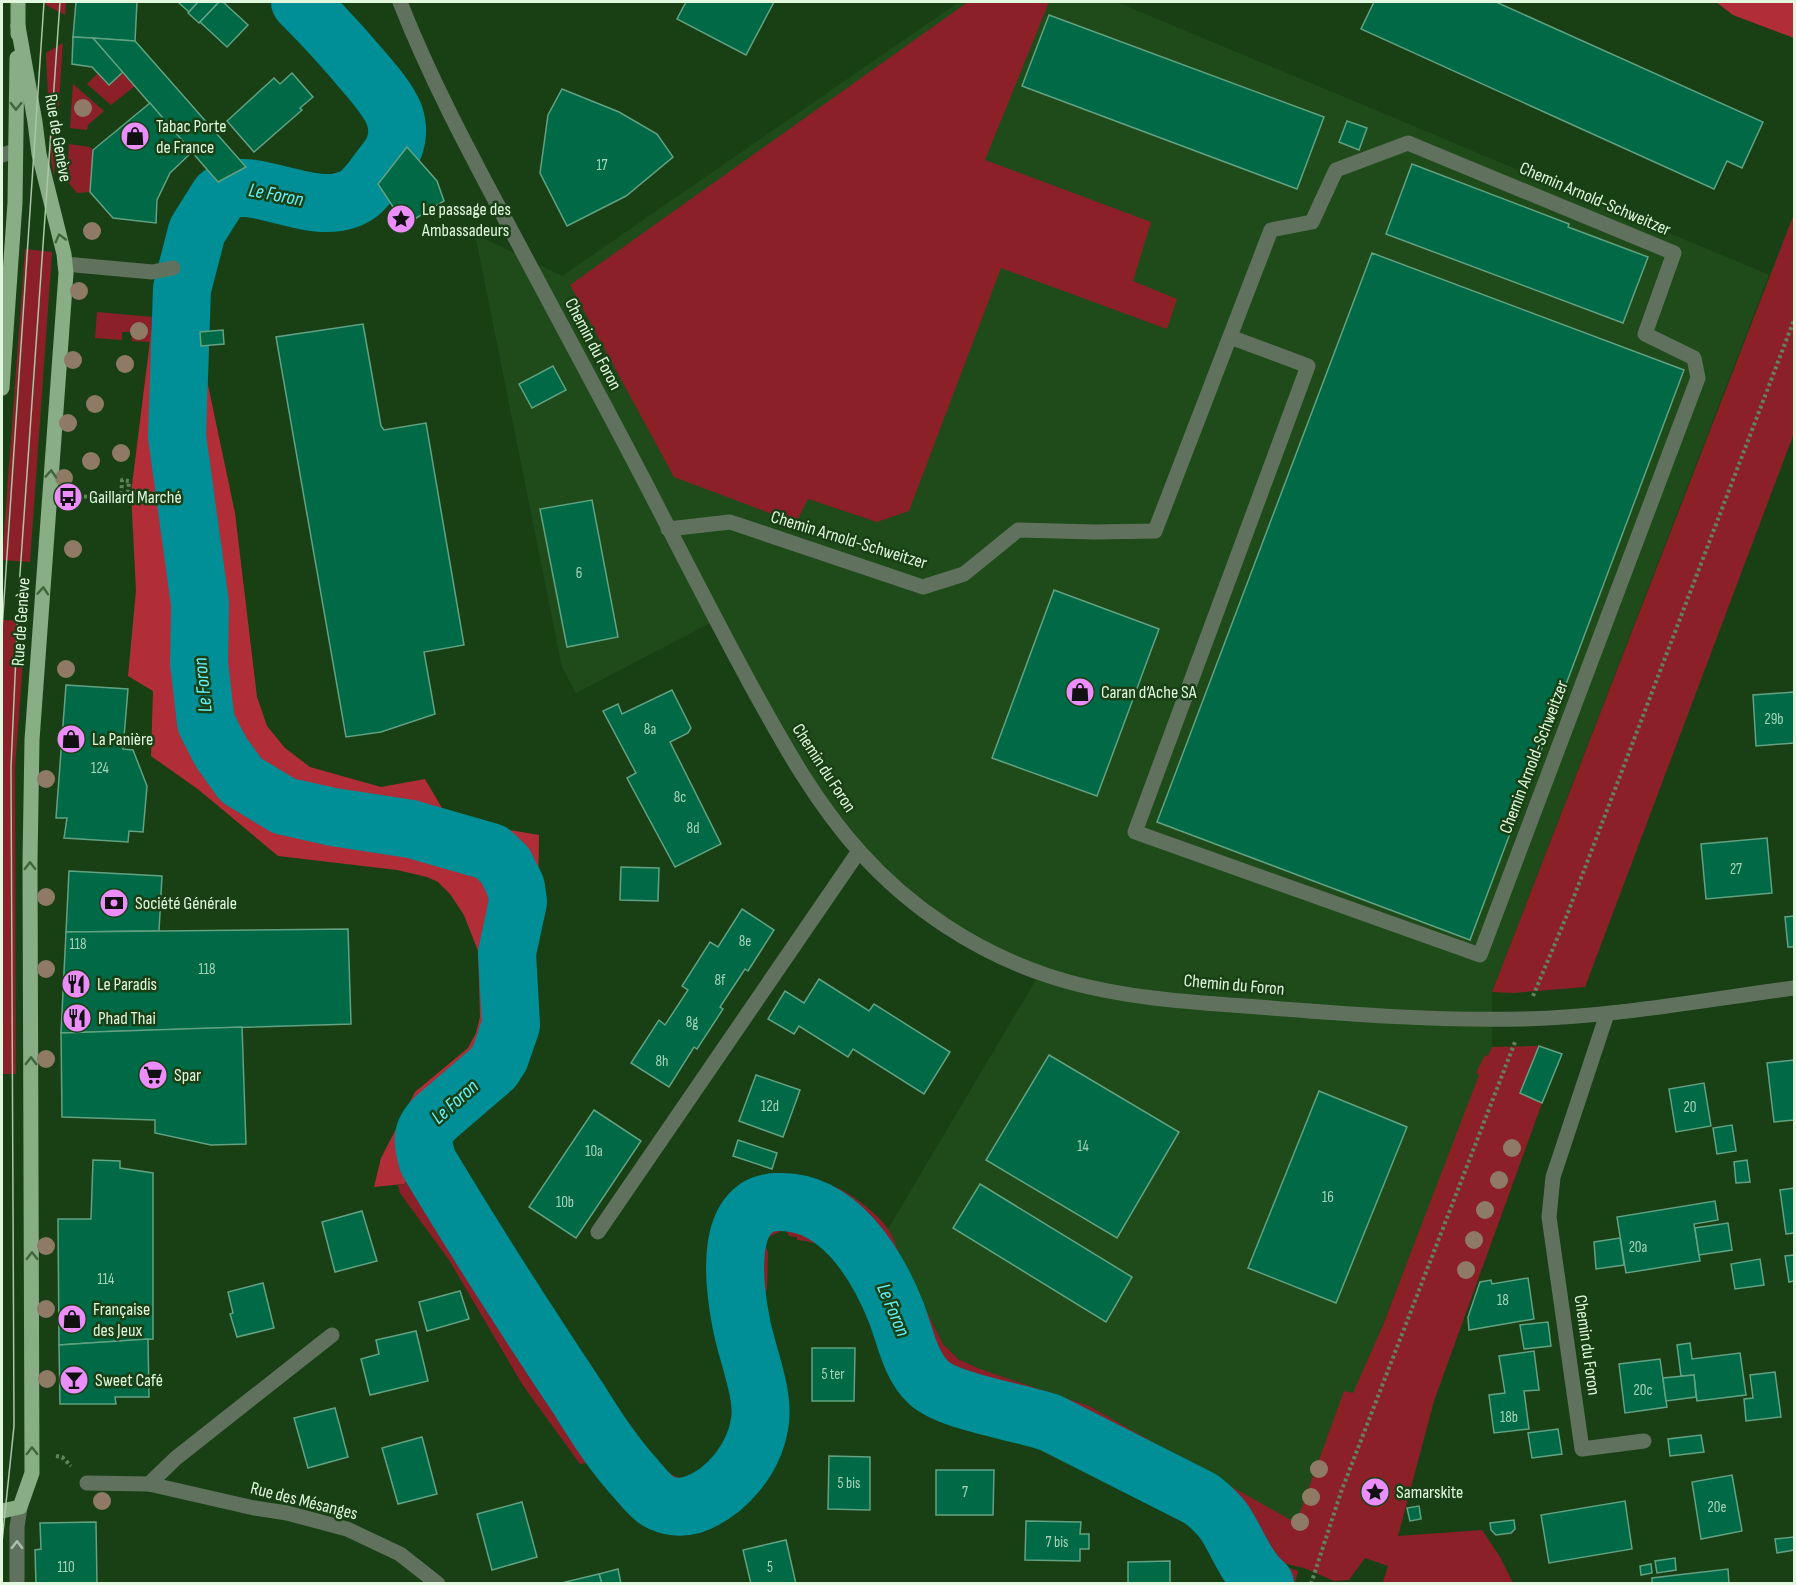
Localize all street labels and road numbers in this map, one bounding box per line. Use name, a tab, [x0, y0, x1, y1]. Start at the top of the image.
street label: Rue de Genève	[40, 93, 76, 183]
street label: Chemin Arnold-Schweitzer	[1516, 158, 1674, 240]
street label: Chemin du Foron	[560, 294, 626, 394]
street label: Chemin Arnold-Schweitzer	[768, 506, 930, 574]
street label: Rue de Genève	[7, 577, 35, 667]
street label: Chemin Arnold-Schweitzer	[1495, 677, 1573, 837]
street label: Chemin du Foron	[788, 720, 860, 816]
street label: Chemin du Foron	[1183, 970, 1285, 1000]
street label: Chemin du Foron	[1570, 1293, 1604, 1397]
street label: Rue des Mésanges	[248, 1478, 360, 1524]

